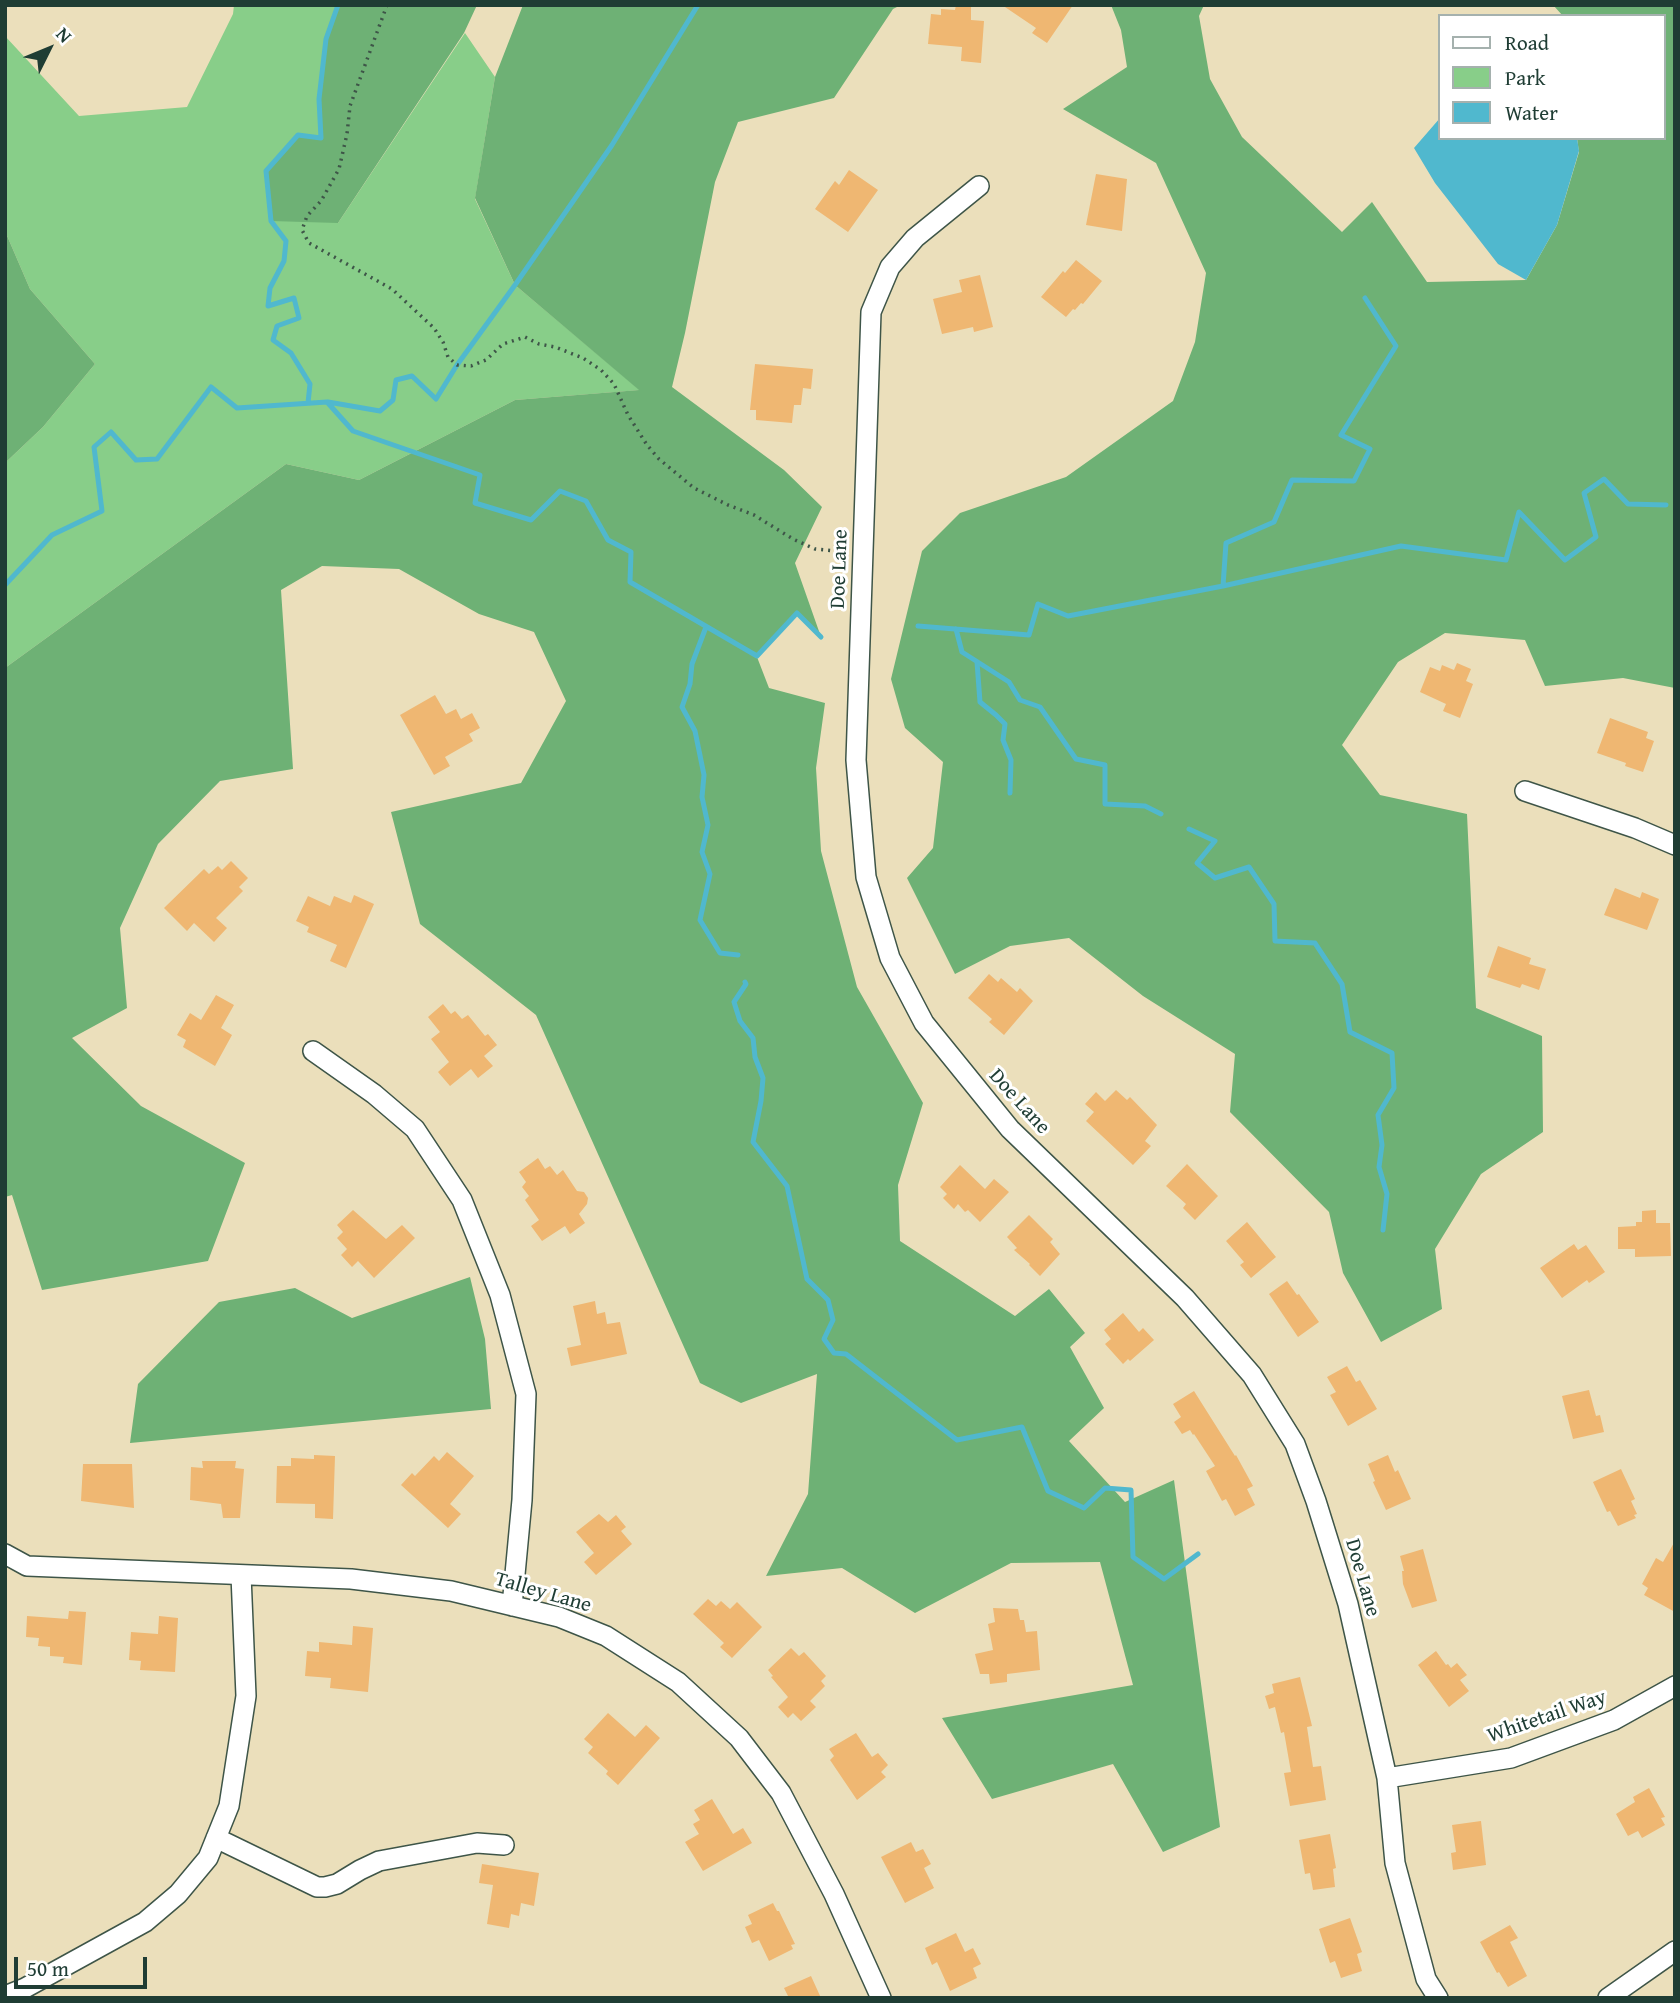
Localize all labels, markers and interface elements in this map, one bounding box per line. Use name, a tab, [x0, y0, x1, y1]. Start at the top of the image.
north arrow	[14, 14, 84, 84]
legend	[1438, 14, 1666, 140]
text: N	[50, 20, 79, 49]
text: Road	[1505, 27, 1549, 58]
text: Park	[1505, 62, 1546, 93]
text: Water	[1505, 97, 1558, 128]
street label: Doe Lane	[826, 529, 854, 609]
street label: Doe Lane	[983, 1064, 1055, 1140]
street label: Doe Lane	[1339, 1536, 1385, 1620]
street label: Talley Lane	[492, 1567, 594, 1619]
street label: Whitetail Way	[1484, 1685, 1610, 1749]
scale bar	[18, 1944, 150, 1988]
text: 50 m	[27, 1953, 69, 1984]

